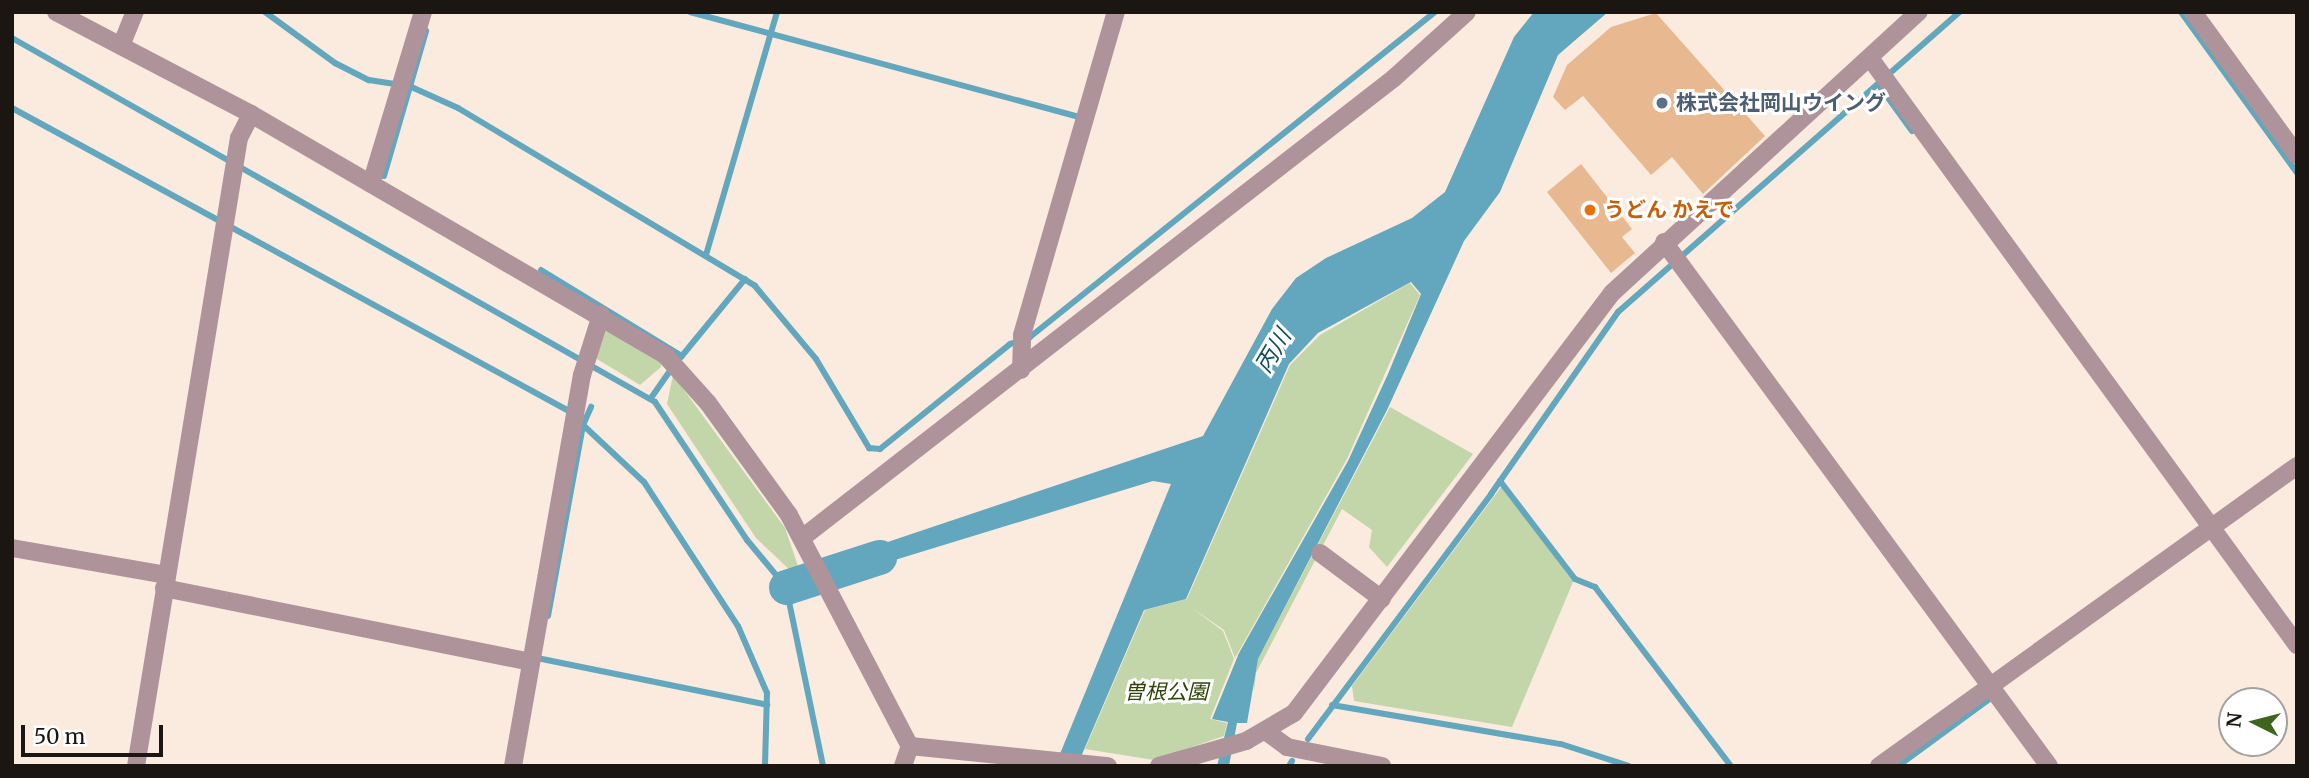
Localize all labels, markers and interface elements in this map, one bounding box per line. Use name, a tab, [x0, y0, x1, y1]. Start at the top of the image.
place label: 株式会社岡山ウイング	[1676, 90, 1886, 116]
marker: 株式会社岡山ウイング	[1654, 95, 1670, 111]
place label: うどん かえで	[1604, 197, 1735, 223]
marker: うどん かえで	[1582, 202, 1598, 218]
water label: 丙川	[1249, 324, 1297, 378]
park label: 曽根公園	[1124, 679, 1208, 705]
north arrow	[2218, 687, 2288, 757]
text: N	[2221, 711, 2247, 729]
scale bar	[24, 712, 166, 756]
text: 50 m	[34, 723, 85, 750]

